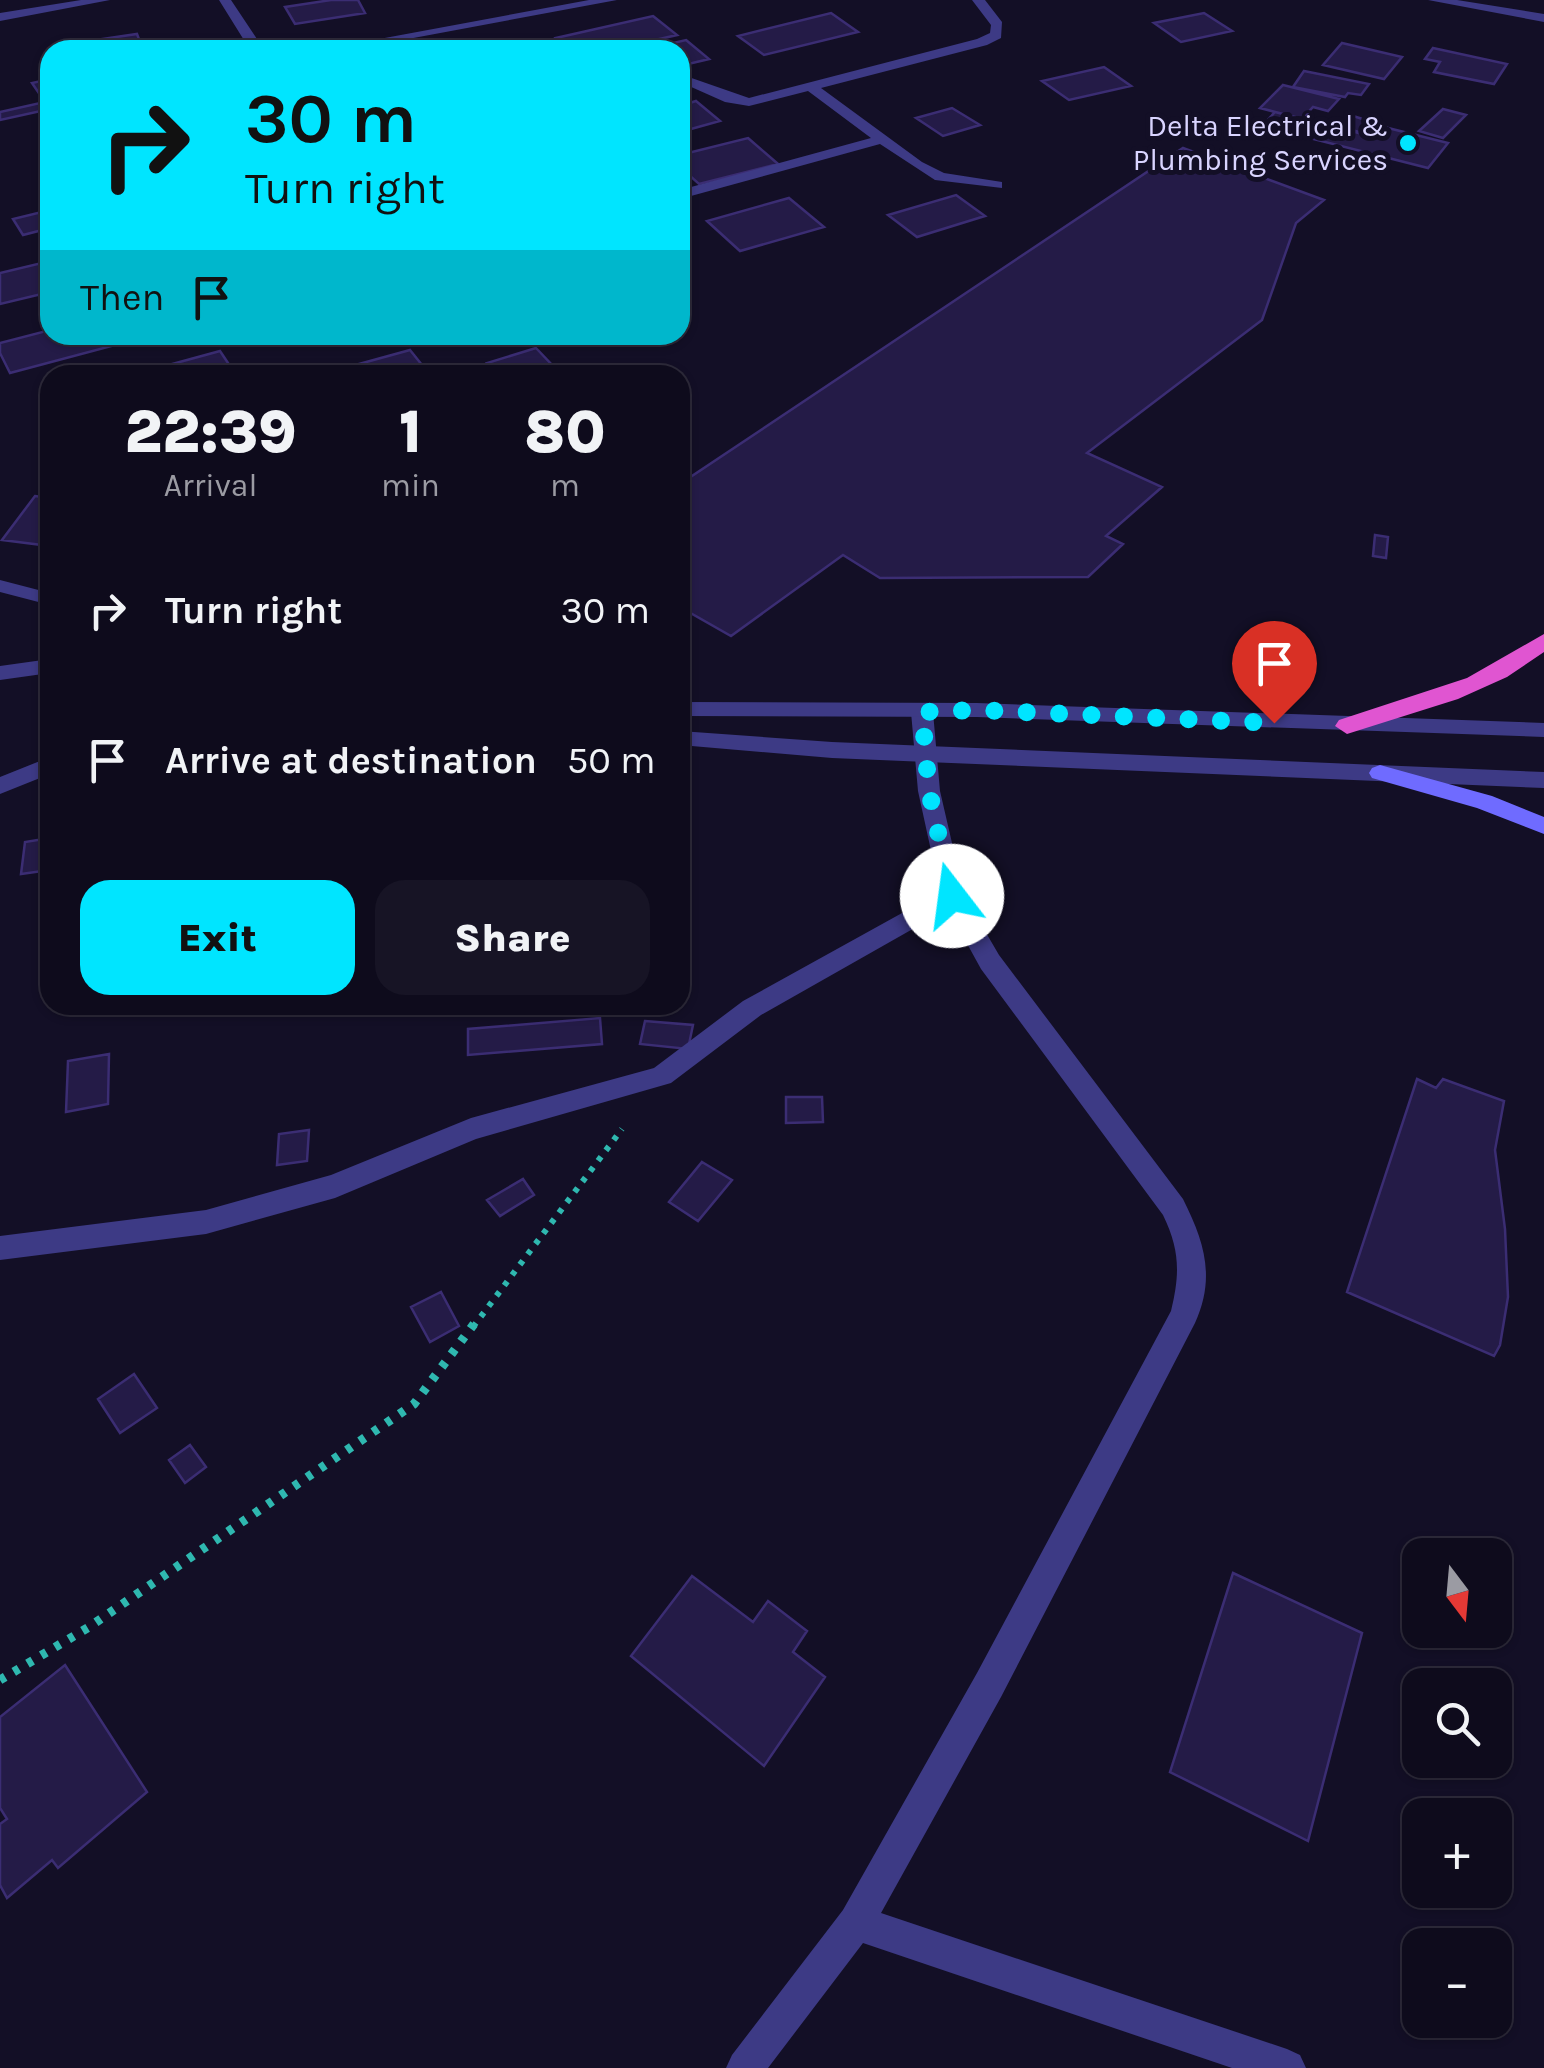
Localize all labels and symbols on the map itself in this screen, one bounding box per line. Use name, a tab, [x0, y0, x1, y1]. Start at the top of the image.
place label: Delta Electrical & Plumbing Services	[1133, 108, 1388, 178]
marker: Delta Electrical & Plumbing Services	[1397, 132, 1419, 154]
pin	[1232, 621, 1317, 724]
position arrow	[900, 844, 1004, 948]
north arrow	[1402, 1538, 1512, 1648]

